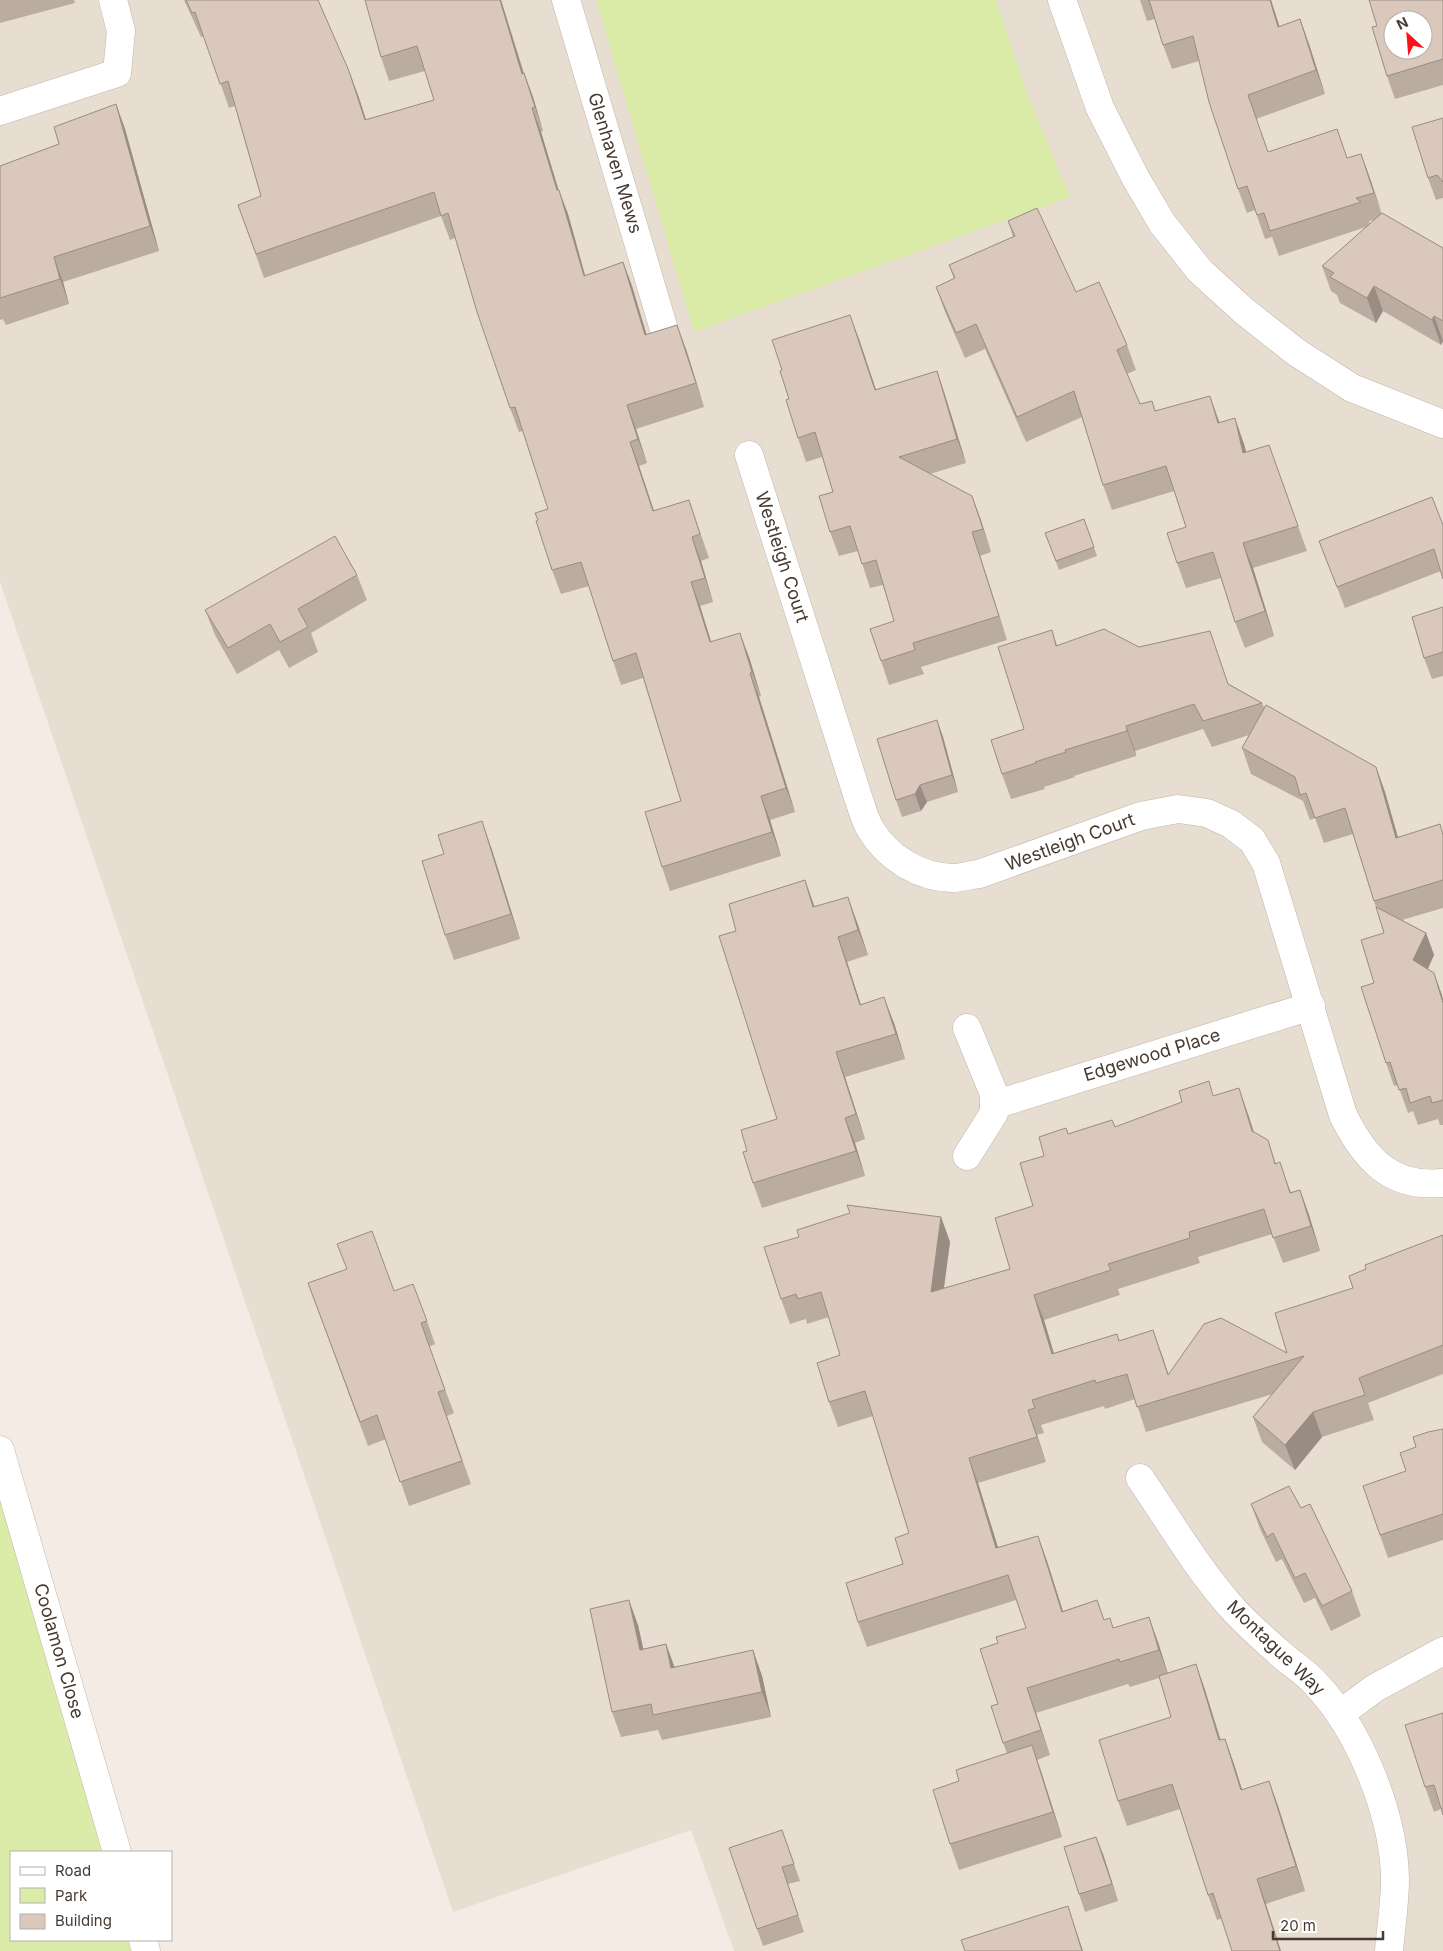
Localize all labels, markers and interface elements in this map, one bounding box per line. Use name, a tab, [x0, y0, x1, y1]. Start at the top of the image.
north arrow	[1383, 10, 1433, 60]
text: N	[1394, 13, 1411, 33]
street label: Glenhaven Mews	[584, 90, 647, 236]
street label: Westleigh Court	[751, 489, 814, 625]
street label: Westleigh Court	[1002, 808, 1138, 875]
street label: Edgewood Place	[1081, 1024, 1223, 1085]
street label: Coolamon Close	[30, 1581, 89, 1721]
street label: Montague Way	[1223, 1596, 1330, 1700]
legend	[10, 1851, 172, 1941]
text: Road	[55, 1861, 91, 1880]
text: Park	[55, 1886, 88, 1905]
scale bar	[1273, 1908, 1383, 1940]
text: Building	[55, 1911, 112, 1930]
text: 20 m	[1280, 1916, 1316, 1935]

